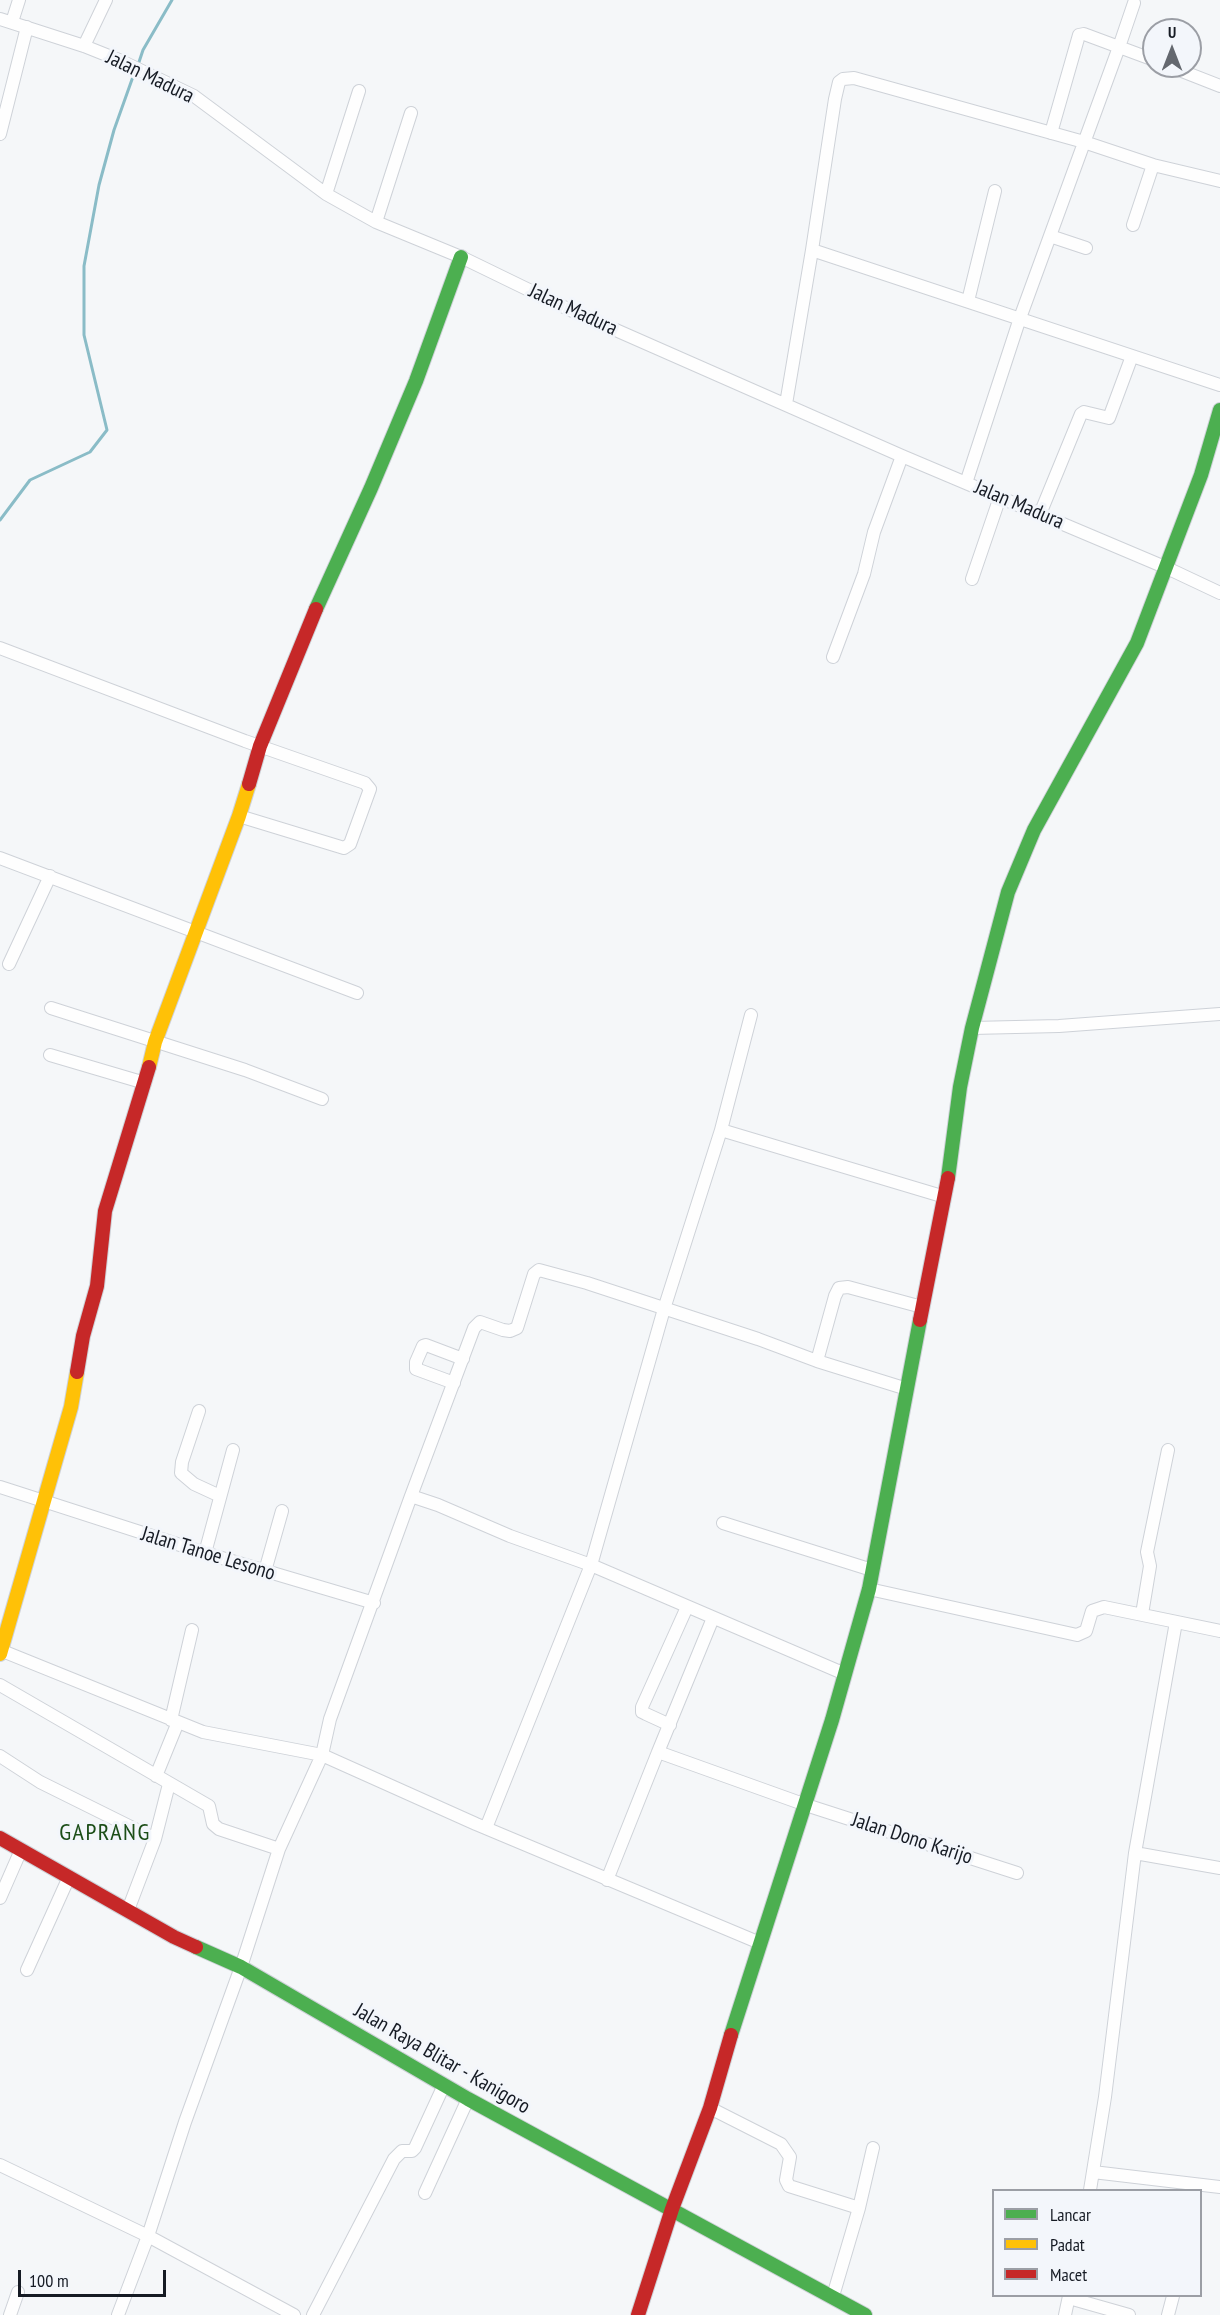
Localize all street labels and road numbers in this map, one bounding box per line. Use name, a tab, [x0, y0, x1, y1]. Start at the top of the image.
street label: Jalan Madura	[102, 45, 198, 109]
street label: Jalan Madura	[525, 279, 621, 341]
street label: Jalan Madura	[971, 475, 1067, 535]
street label: Jalan Tanoe Lesono	[138, 1522, 278, 1586]
street label: Jalan Dono Karijo	[848, 1808, 976, 1870]
street label: Jalan Raya Blitar - Kanigoro	[350, 1998, 534, 2120]

